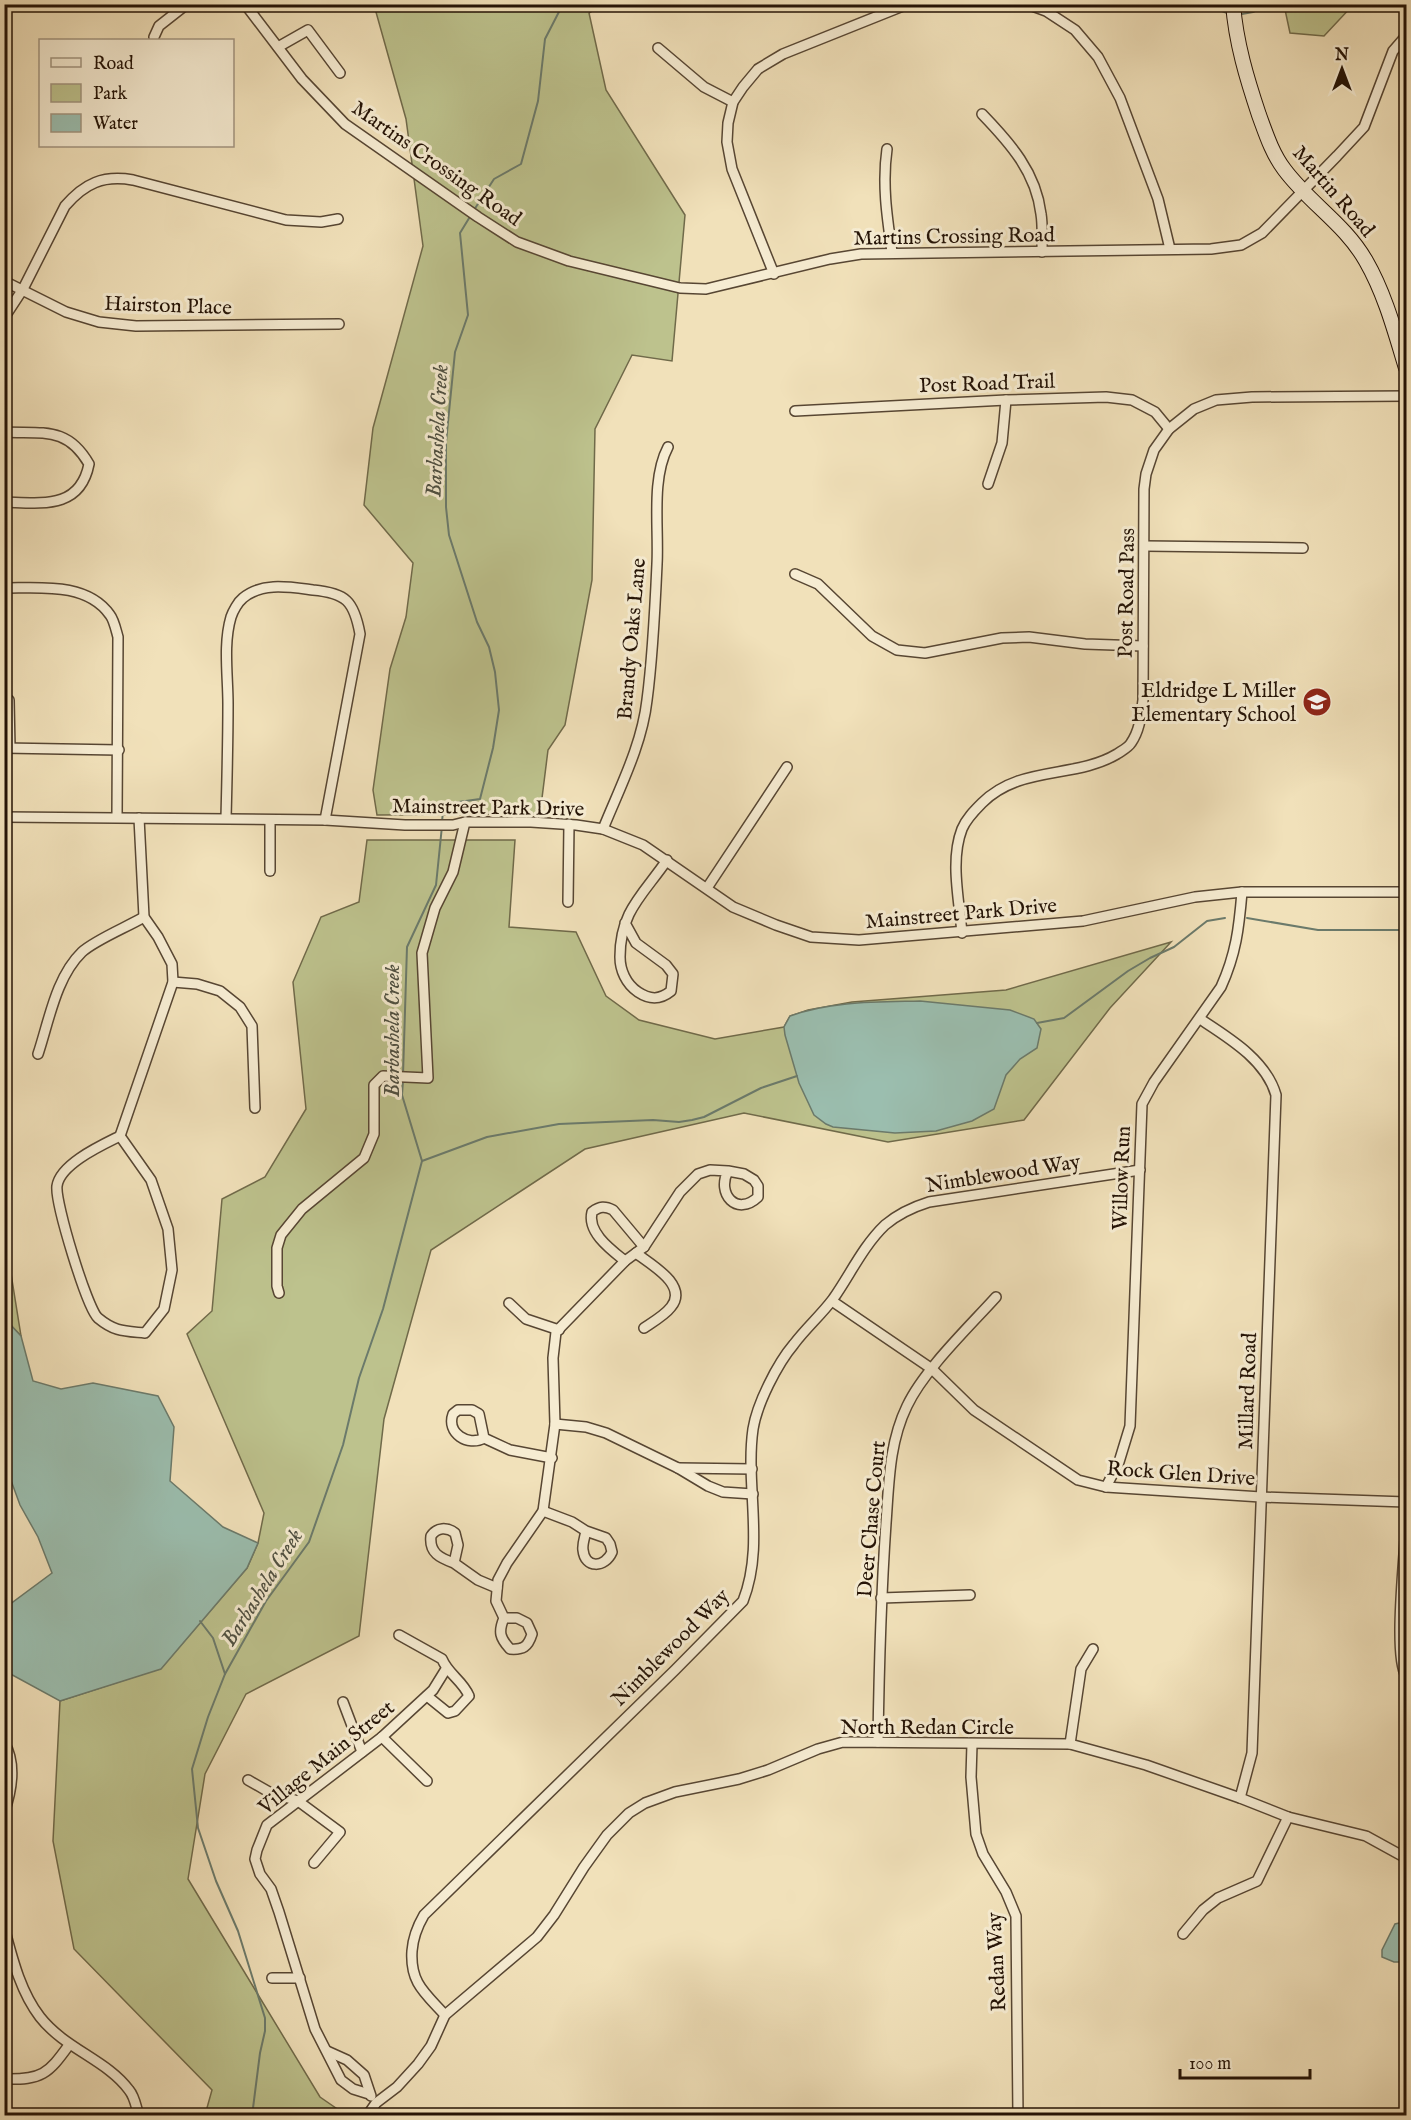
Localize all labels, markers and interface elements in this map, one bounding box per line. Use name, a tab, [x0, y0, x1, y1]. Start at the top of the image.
legend	[39, 39, 234, 147]
north arrow	[1312, 39, 1372, 99]
text: N	[1334, 46, 1349, 66]
text: Road	[93, 53, 134, 76]
text: Park	[93, 83, 128, 106]
street label: Martins Crossing Road	[346, 95, 527, 234]
text: Water	[93, 113, 138, 136]
street label: Martin Road	[1286, 141, 1381, 244]
street label: Martins Crossing Road	[853, 222, 1056, 253]
street label: Hairston Place	[104, 291, 233, 322]
water label: Barbashela Creek	[421, 364, 455, 498]
street label: Post Road Trail	[919, 369, 1056, 400]
street label: Post Road Pass	[1113, 528, 1142, 658]
street label: Brandy Oaks Lane	[612, 557, 653, 721]
place label: Eldridge L Miller Elementary School	[1131, 678, 1296, 729]
school or university icon: Eldridge L Miller Elementary School	[1301, 686, 1333, 718]
street label: Mainstreet Park Drive	[392, 793, 585, 824]
street label: Mainstreet Park Drive	[864, 893, 1059, 936]
water label: Barbashela Creek	[379, 964, 407, 1098]
street label: Willow Run	[1107, 1125, 1138, 1231]
street label: Nimblewood Way	[924, 1149, 1083, 1200]
street label: Millard Road	[1233, 1331, 1264, 1450]
street label: Deer Chase Court	[852, 1440, 893, 1599]
street label: Rock Glen Drive	[1106, 1456, 1256, 1493]
water label: Barbashela Creek	[216, 1524, 310, 1652]
street label: Nimblewood Way	[606, 1583, 736, 1713]
street label: Village Main Street	[252, 1695, 401, 1822]
street label: North Redan Circle	[840, 1715, 1014, 1742]
street label: Redan Way	[981, 1911, 1014, 2012]
scale bar	[1180, 2042, 1310, 2080]
text: 100 m	[1189, 2053, 1231, 2076]

